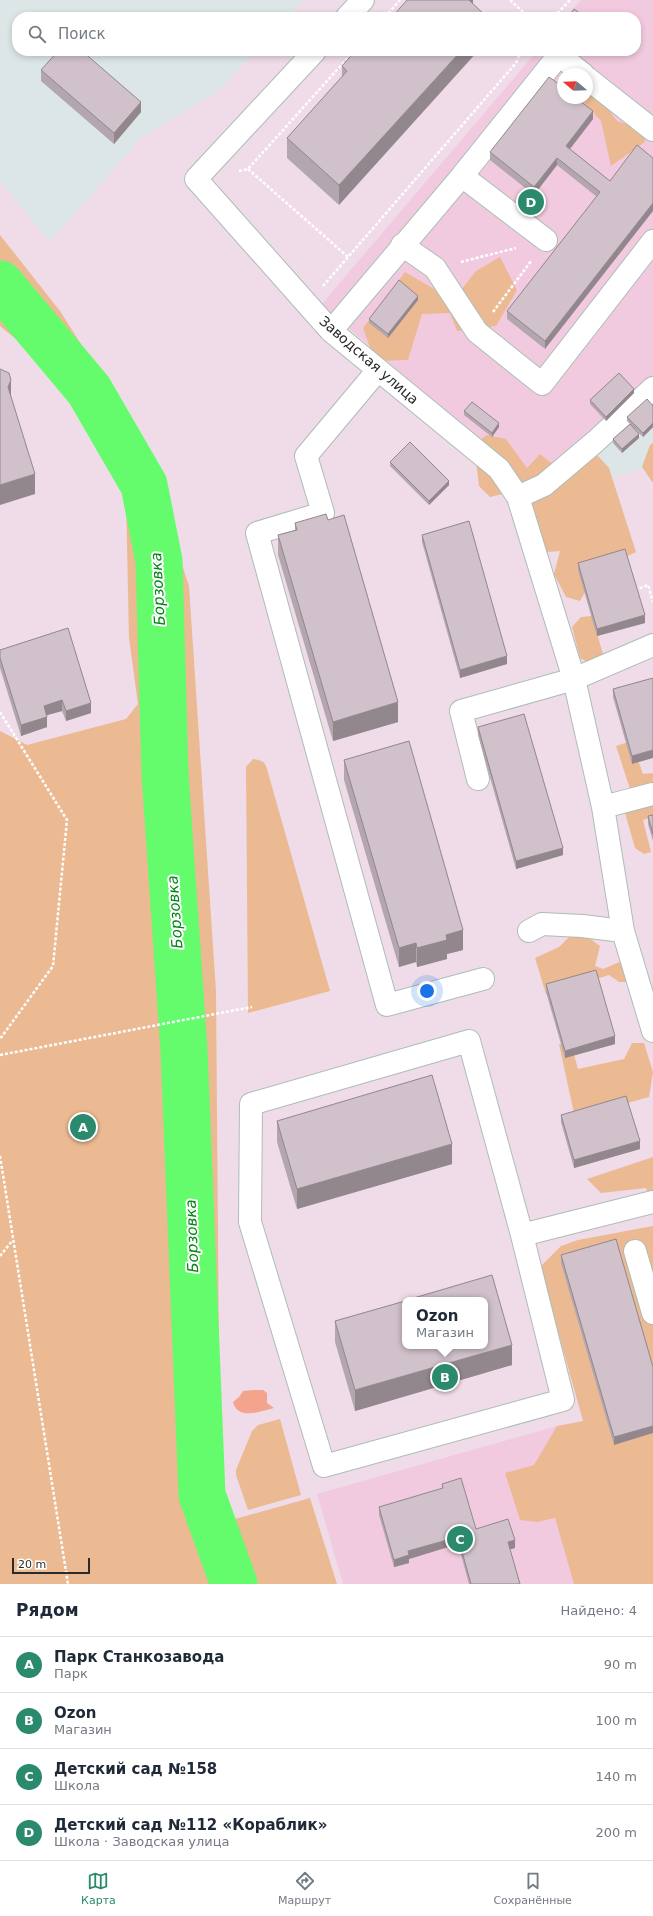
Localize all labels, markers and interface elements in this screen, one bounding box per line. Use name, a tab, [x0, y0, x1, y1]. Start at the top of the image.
search box	[12, 12, 641, 56]
icon: search	[26, 23, 48, 45]
text: Поиск	[58, 25, 106, 43]
north arrow	[557, 68, 593, 104]
pin: D	[518, 187, 544, 217]
street label: Заводская улица	[316, 313, 422, 407]
water label: Борзовка	[147, 552, 169, 626]
water label: Борзовка	[163, 875, 187, 949]
your location	[417, 981, 437, 1001]
pin: A	[70, 1112, 96, 1142]
water label: Борзовка	[182, 1199, 202, 1273]
popup	[402, 1297, 488, 1349]
text: Ozon	[416, 1307, 459, 1325]
text: Магазин	[416, 1325, 474, 1340]
pin: B	[432, 1362, 458, 1392]
pin: C	[447, 1524, 473, 1554]
scale bar	[12, 1556, 90, 1575]
text: 20 m	[18, 1558, 46, 1571]
text: Рядом	[16, 1600, 79, 1620]
text: Найдено: 4	[561, 1603, 637, 1618]
text: Парк Станкозавода	[54, 1648, 224, 1666]
text: A	[24, 1657, 34, 1672]
text: 90 m	[604, 1657, 637, 1672]
text: Парк	[54, 1666, 88, 1681]
text: Ozon	[54, 1704, 96, 1722]
text: B	[24, 1713, 34, 1728]
text: 100 m	[595, 1713, 637, 1728]
text: Магазин	[54, 1722, 112, 1737]
text: Детский сад №158	[54, 1760, 217, 1778]
text: C	[24, 1769, 34, 1784]
text: 140 m	[595, 1769, 637, 1784]
text: Школа	[54, 1778, 100, 1793]
text: Детский сад №112 «Кораблик»	[54, 1816, 327, 1834]
text: D	[24, 1825, 34, 1840]
text: 200 m	[595, 1825, 637, 1840]
text: Школа · Заводская улица	[54, 1834, 229, 1849]
tab: Карта	[81, 1870, 116, 1907]
tab: Маршрут	[278, 1870, 331, 1907]
tab: Сохранённые	[493, 1870, 572, 1907]

